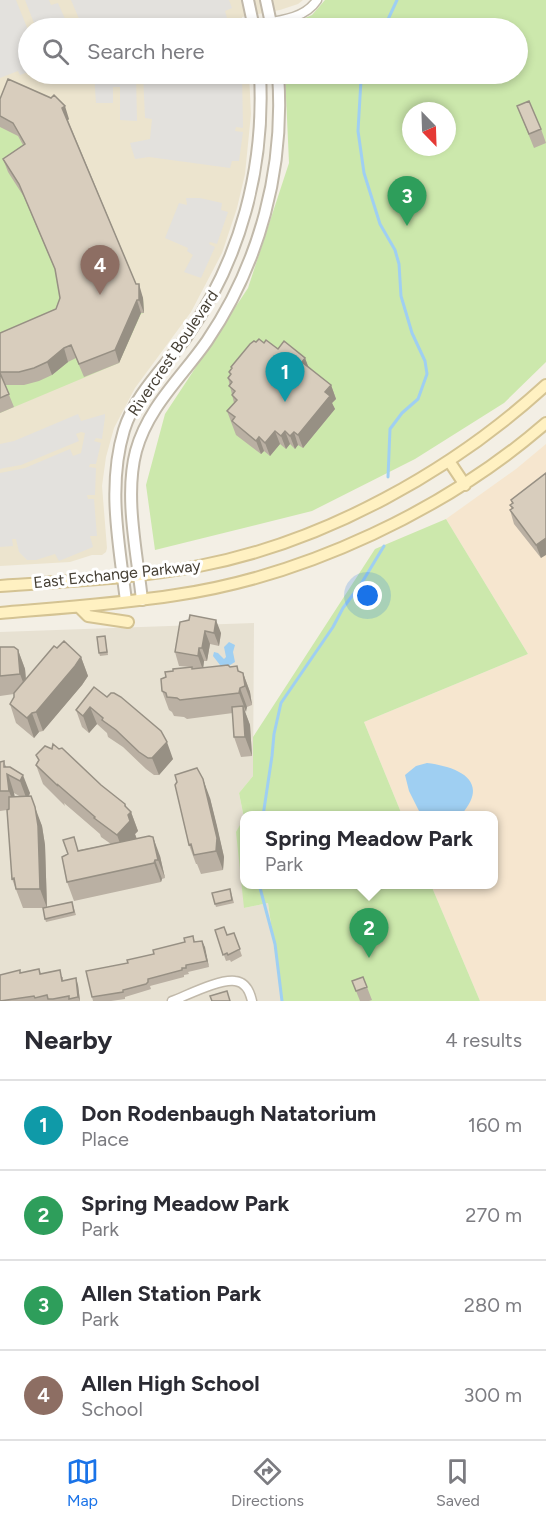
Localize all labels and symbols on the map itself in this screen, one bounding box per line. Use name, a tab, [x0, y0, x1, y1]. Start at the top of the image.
north arrow	[402, 102, 456, 156]
pin: 3	[388, 176, 426, 226]
pin: 4	[80, 246, 120, 295]
street label: Rivercrest Boulevard	[124, 287, 222, 419]
pin: 1	[266, 352, 304, 402]
street label: East Exchange Parkway	[32, 556, 202, 592]
your location	[353, 581, 382, 610]
pin: 2	[350, 908, 388, 958]

